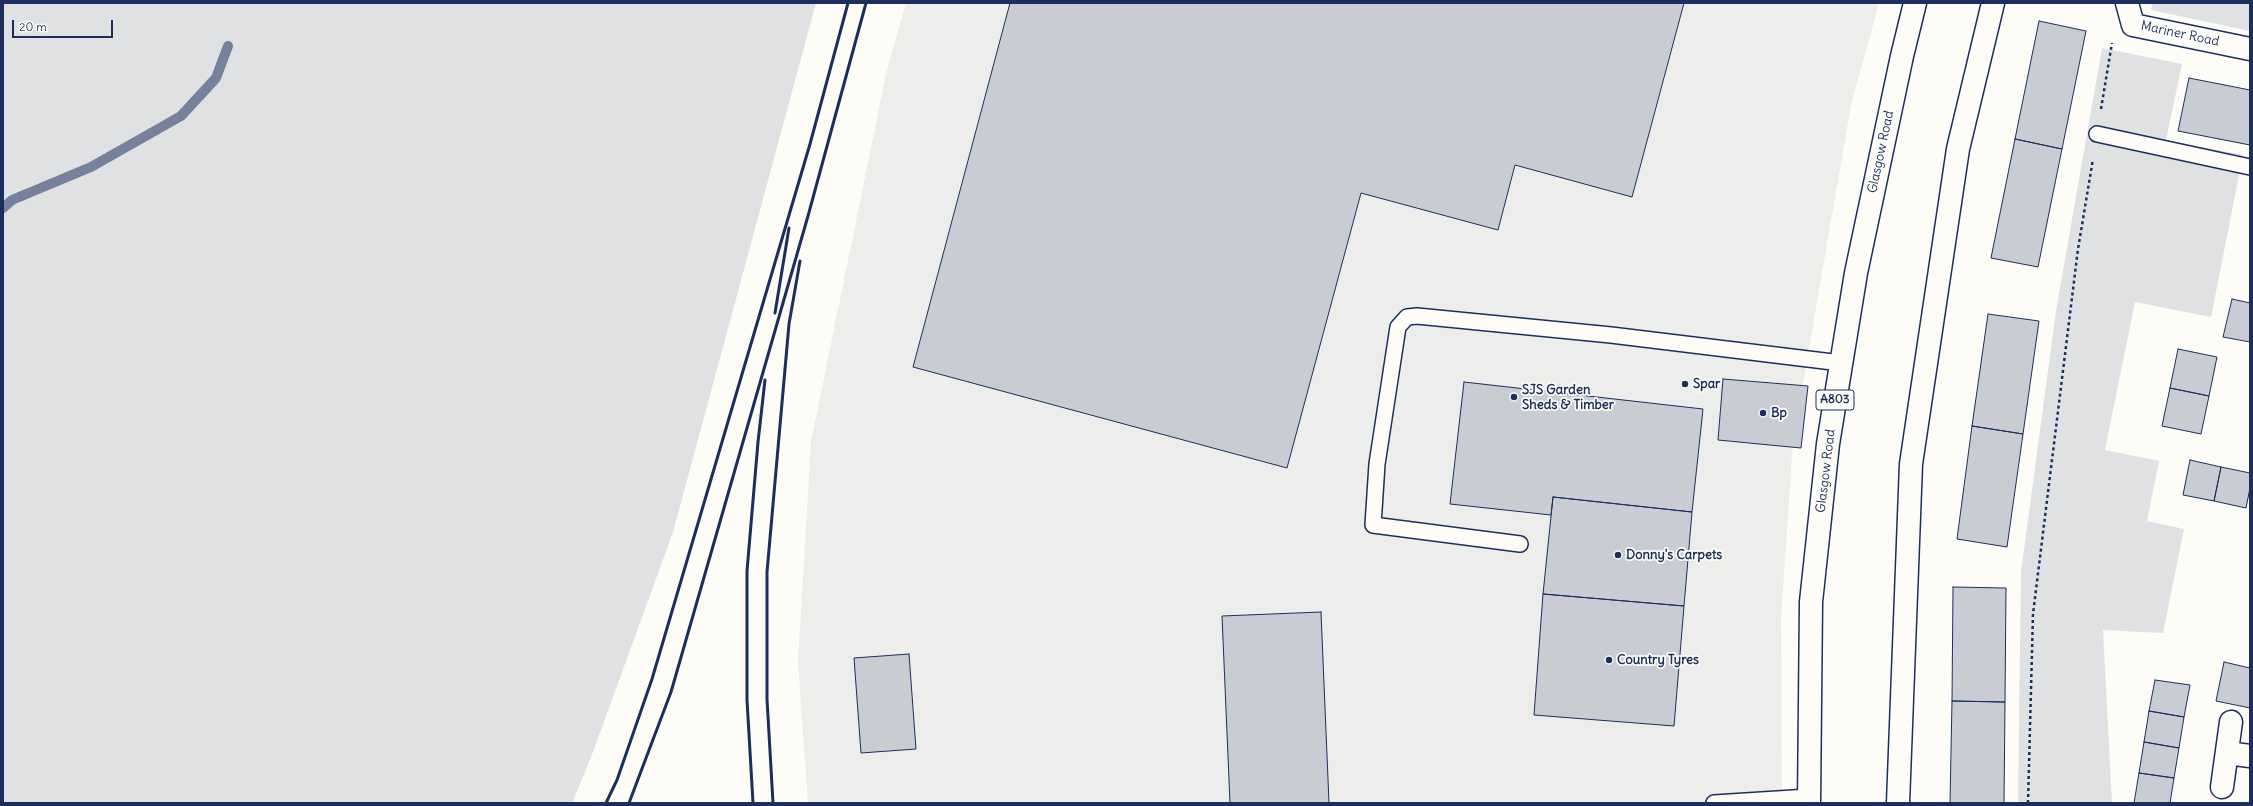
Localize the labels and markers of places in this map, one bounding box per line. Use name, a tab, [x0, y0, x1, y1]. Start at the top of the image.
place label: Spar	[1693, 376, 1720, 392]
marker: Spar	[1680, 379, 1690, 389]
place label: SJS Garden Sheds & Timber	[1522, 382, 1614, 413]
marker: SJS Garden Sheds & Timber	[1509, 392, 1519, 402]
place label: Bp	[1771, 405, 1787, 421]
marker: Bp	[1758, 408, 1768, 418]
place label: Donny's Carpets	[1626, 547, 1722, 563]
marker: Donny's Carpets	[1613, 550, 1623, 560]
place label: Country Tyres	[1617, 652, 1699, 668]
marker: Country Tyres	[1604, 655, 1614, 665]

